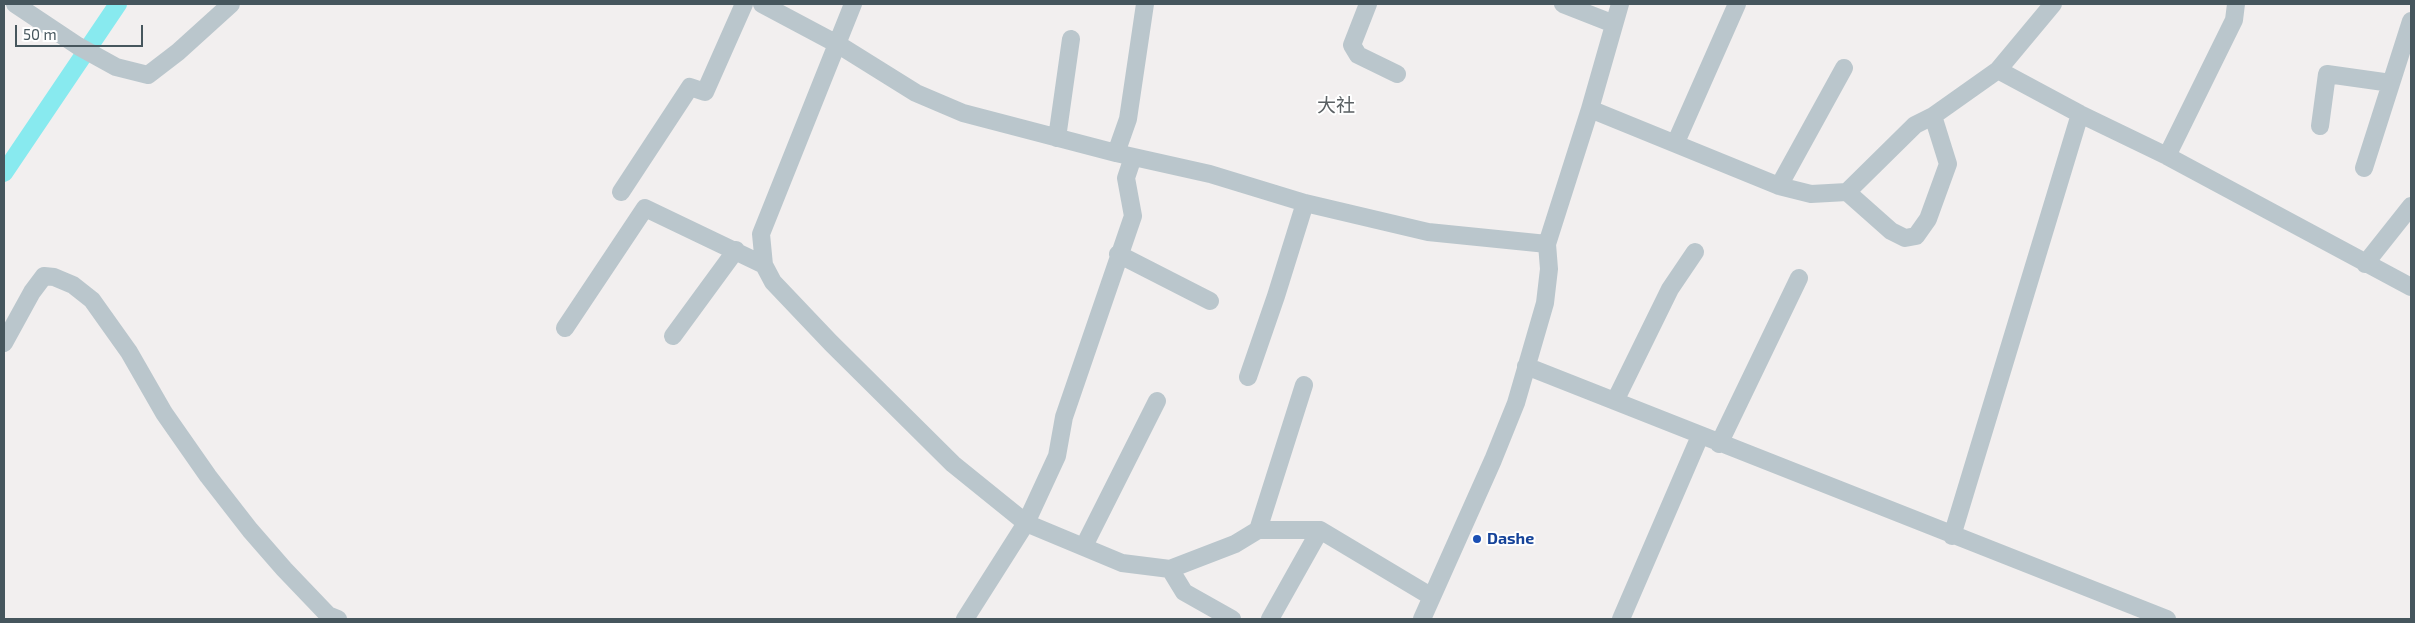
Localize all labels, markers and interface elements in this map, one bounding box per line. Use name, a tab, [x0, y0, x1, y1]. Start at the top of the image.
scale bar	[18, 15, 145, 47]
text: 50 m	[23, 25, 57, 43]
district label: 大社	[1317, 95, 1355, 117]
place label: Dashe	[1487, 529, 1534, 549]
marker: Dashe	[1471, 533, 1483, 545]

